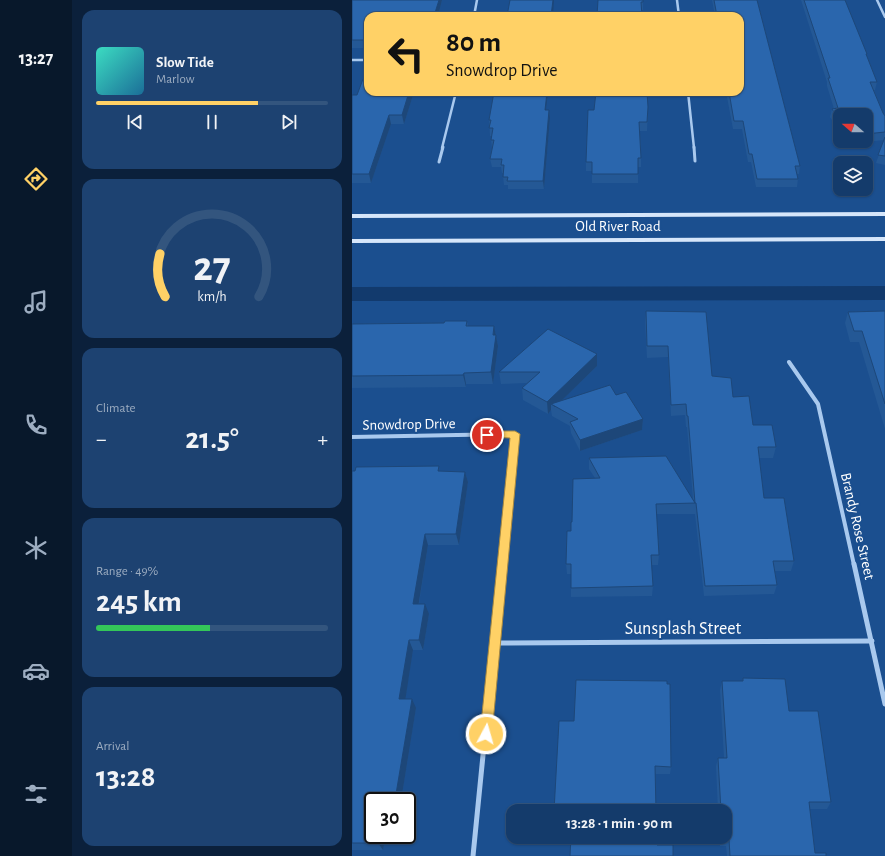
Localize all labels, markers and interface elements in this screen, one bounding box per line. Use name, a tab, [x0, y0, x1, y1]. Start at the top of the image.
icon: left	[380, 28, 432, 80]
text: 80 m	[446, 29, 501, 57]
text: 13:27	[19, 50, 53, 68]
text: Slow Tide	[156, 55, 214, 70]
text: Snowdrop Drive	[446, 62, 558, 80]
text: Marlow	[156, 73, 194, 86]
north arrow	[833, 108, 873, 148]
map controls	[833, 108, 873, 196]
icon: previous	[124, 111, 146, 133]
icon: pause	[201, 111, 223, 133]
icon: next	[278, 111, 300, 133]
button: layers	[833, 156, 873, 196]
icon: directions	[22, 165, 50, 193]
street label: Old River Road	[575, 219, 661, 234]
text: 27	[193, 247, 231, 288]
icon: music	[22, 288, 50, 316]
text: km/h	[197, 289, 227, 303]
text: Climate	[96, 402, 135, 415]
icon: phone	[22, 411, 50, 439]
street label: Snowdrop Drive	[362, 416, 456, 433]
pin	[470, 418, 504, 452]
text: 21.5°	[185, 424, 239, 454]
icon: arrive	[476, 424, 498, 446]
text: −	[96, 428, 107, 450]
text: +	[317, 428, 328, 450]
street label: Brandy Rose Street	[838, 471, 877, 581]
icon: climate	[22, 534, 50, 562]
text: Range · 49%	[96, 565, 158, 578]
text: 245 km	[96, 587, 182, 617]
street label: Sunsplash Street	[625, 620, 742, 638]
icon: car	[22, 657, 50, 685]
position arrow	[465, 713, 507, 755]
text: Arrival	[96, 740, 129, 753]
text: 13:28	[96, 762, 156, 792]
icon: filters	[22, 780, 50, 808]
speed limit sign: 30	[364, 792, 416, 844]
text: 13:28 · 1 min · 90 m	[566, 816, 672, 831]

